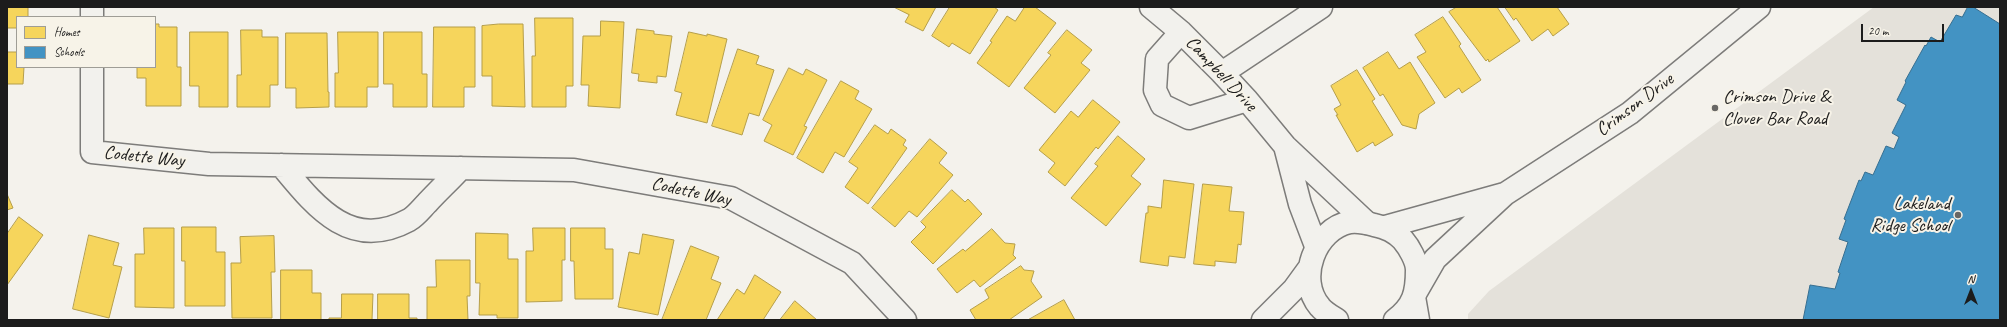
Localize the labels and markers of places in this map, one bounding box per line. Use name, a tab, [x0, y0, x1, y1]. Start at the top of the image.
place label: Crimson Drive & Clover Bar Road	[1723, 86, 1830, 130]
marker: Crimson Drive & Clover Bar Road	[1710, 103, 1720, 113]
place label: Lakeland Ridge School	[1870, 193, 1950, 237]
marker: Lakeland Ridge School	[1953, 210, 1963, 220]

